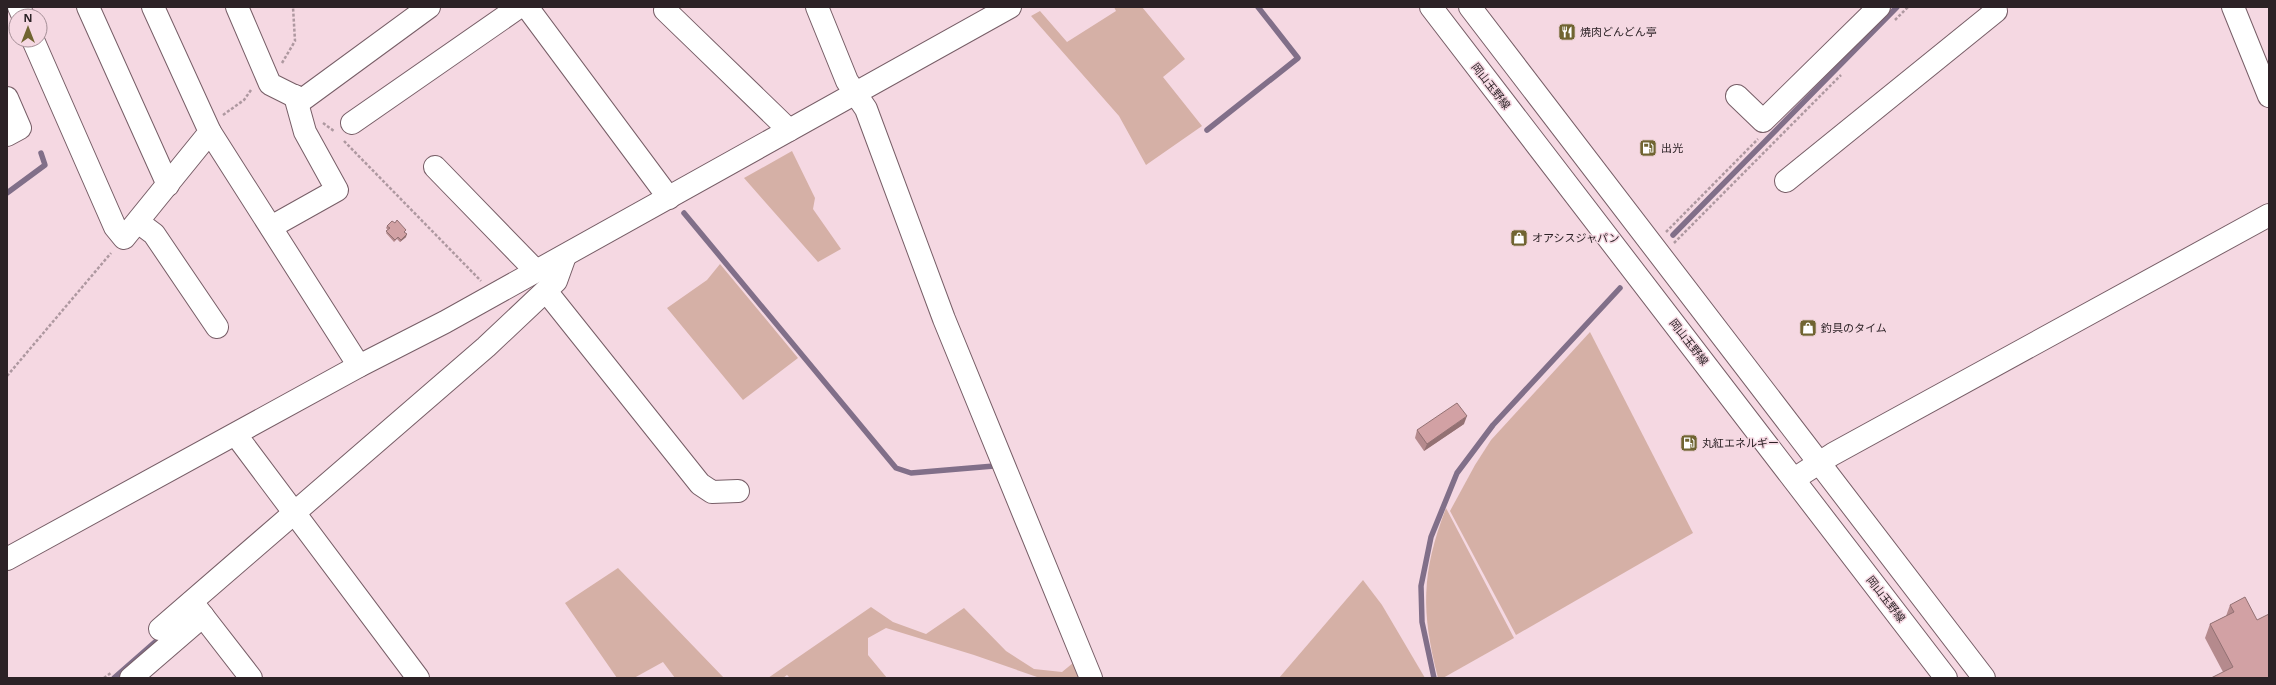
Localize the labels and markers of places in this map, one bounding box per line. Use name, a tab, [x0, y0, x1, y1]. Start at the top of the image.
restaurant icon: 焼肉どんどん亭	[1557, 22, 1577, 42]
place label: 焼肉どんどん亭	[1580, 24, 1657, 39]
fuel station icon: 出光	[1638, 138, 1658, 158]
place label: 出光	[1661, 140, 1683, 155]
shop icon: オアシスジャパン	[1509, 228, 1529, 248]
place label: オアシスジャパン	[1532, 230, 1620, 245]
shop icon: 釣具のタイム	[1798, 318, 1818, 338]
place label: 釣具のタイム	[1821, 320, 1887, 335]
fuel station icon: 丸紅エネルギー	[1679, 433, 1699, 453]
place label: 丸紅エネルギー	[1702, 435, 1779, 450]

